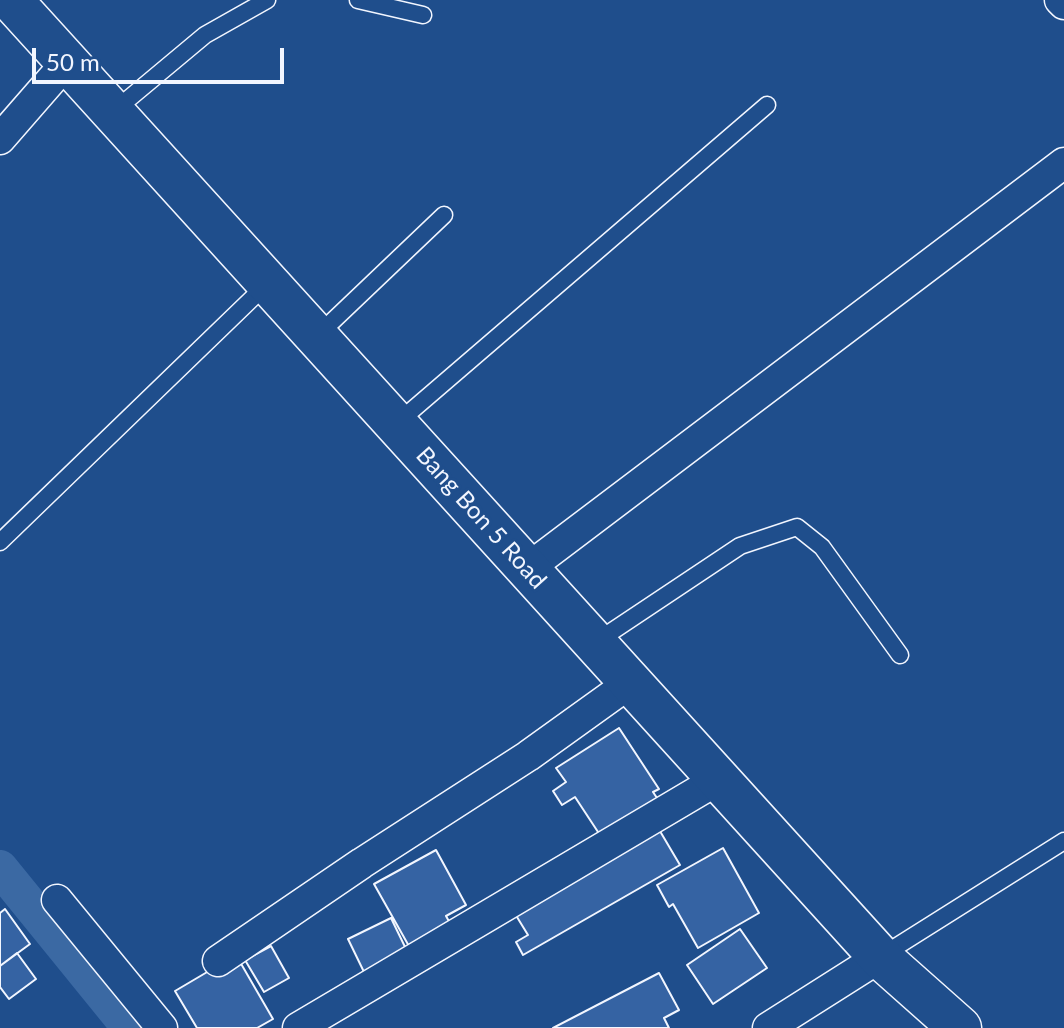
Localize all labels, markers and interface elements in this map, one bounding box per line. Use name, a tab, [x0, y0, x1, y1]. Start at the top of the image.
scale bar	[36, 32, 288, 82]
text: 50 m	[46, 47, 100, 76]
street label: Bang Bon 5 Road	[410, 441, 552, 595]

